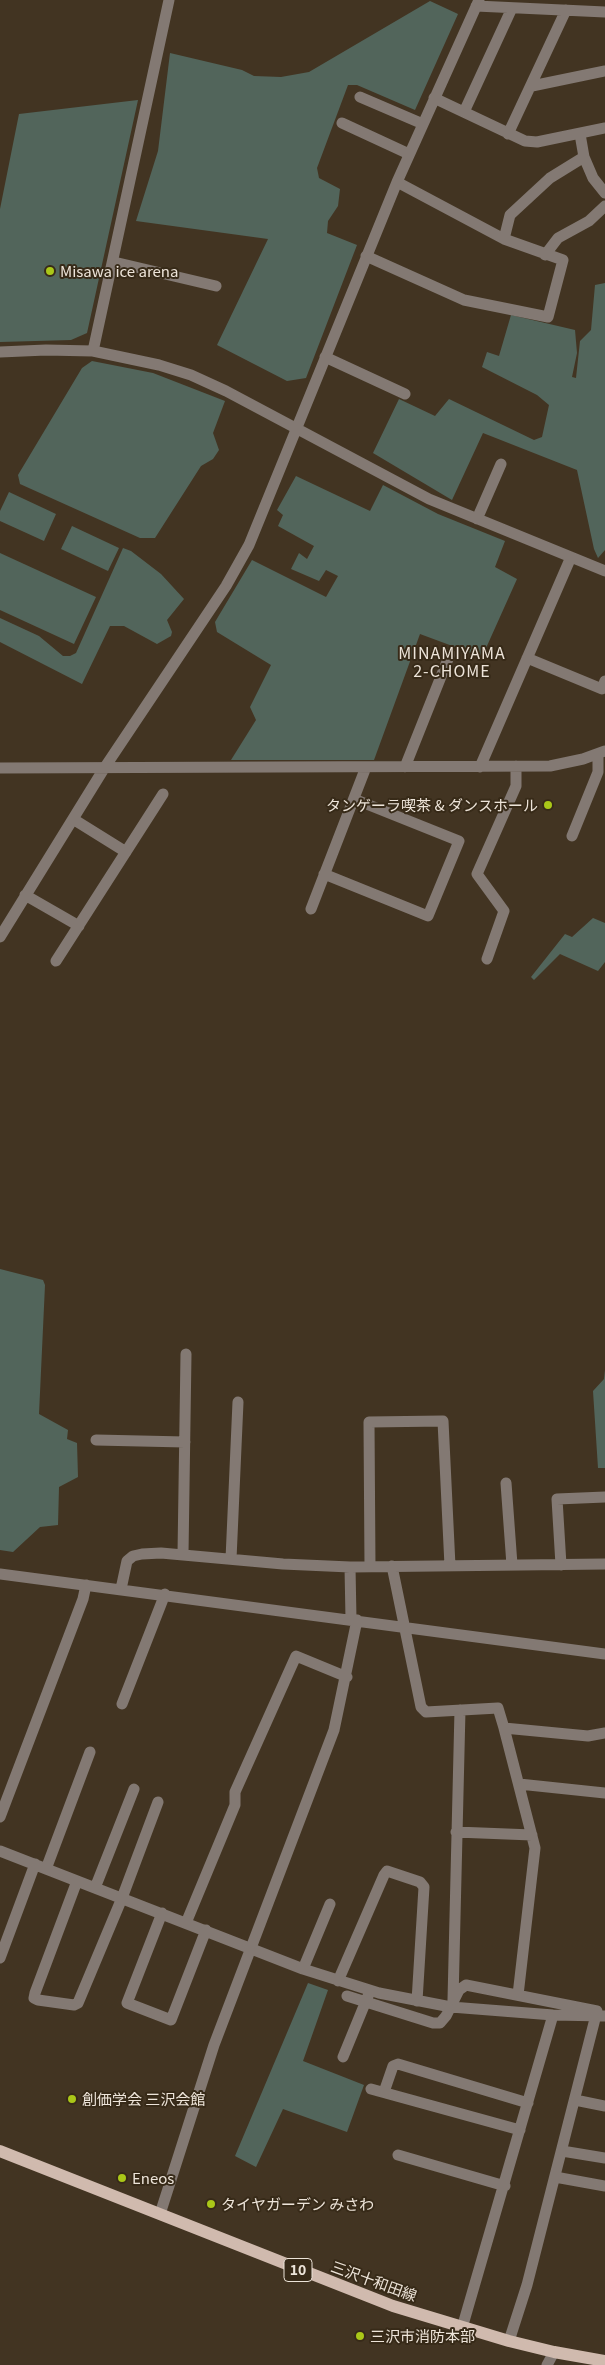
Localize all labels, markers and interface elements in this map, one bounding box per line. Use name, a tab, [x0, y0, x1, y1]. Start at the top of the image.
place label: Misawa ice arena	[60, 262, 178, 280]
marker: Misawa ice arena	[44, 265, 56, 277]
district label: MINAMIYAMA 2-CHOME	[397, 643, 507, 681]
place label: タンゲーラ喫茶 & ダンスホール	[326, 796, 538, 814]
marker: タンゲーラ喫茶 & ダンスホール	[542, 799, 554, 811]
place label: 創価学会 三沢会館	[82, 2090, 205, 2108]
marker: 創価学会 三沢会館	[66, 2093, 78, 2105]
place label: Eneos	[132, 2169, 174, 2187]
marker: Eneos	[116, 2172, 128, 2184]
place label: タイヤガーデン みさわ	[221, 2195, 374, 2213]
marker: タイヤガーデン みさわ	[205, 2198, 217, 2210]
street label: 三沢十和田線	[329, 2257, 419, 2305]
road number: 10	[284, 2258, 312, 2282]
place label: 三沢市消防本部	[370, 2327, 475, 2345]
marker: 三沢市消防本部	[354, 2330, 366, 2342]

